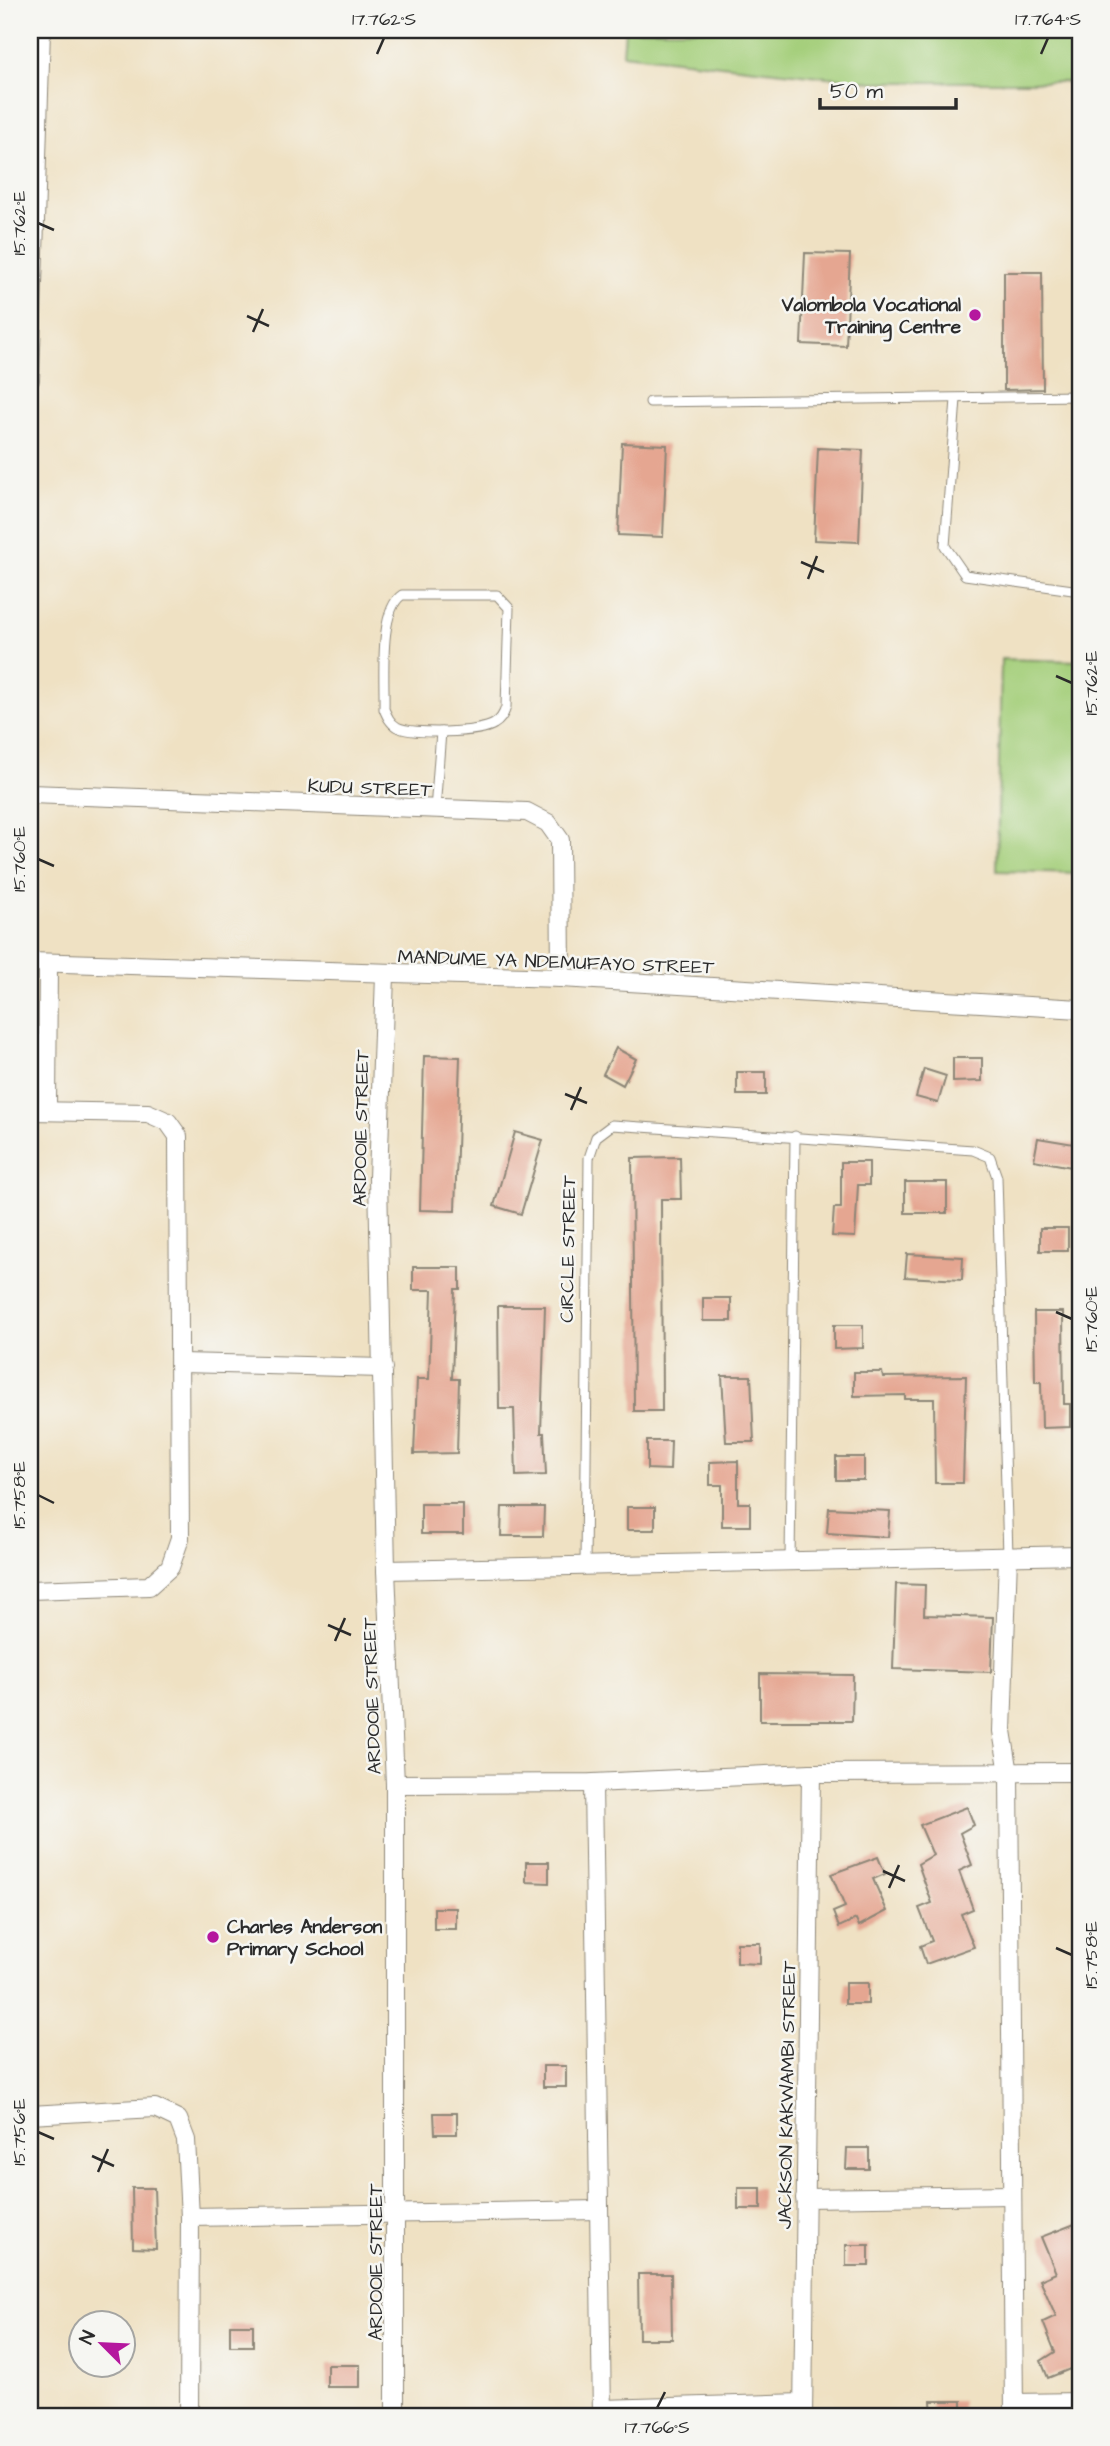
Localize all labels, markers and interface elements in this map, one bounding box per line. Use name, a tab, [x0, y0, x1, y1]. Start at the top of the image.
text: 17.762°S	[352, 7, 416, 32]
text: 17.764°S	[1015, 7, 1081, 32]
scale bar	[820, 66, 956, 110]
text: 50 m	[830, 77, 884, 106]
text: 15.762°E	[7, 190, 32, 255]
place label: Valombola Vocational Training Centre	[781, 292, 962, 342]
marker: Valombola Vocational Training Centre	[967, 307, 983, 323]
text: 15.762°E	[1079, 650, 1104, 715]
street label: KUDU STREET	[307, 773, 433, 804]
text: 15.760°E	[7, 826, 32, 892]
street label: MANDUME YA NDEMUFAYO STREET	[397, 943, 715, 982]
street label: ARDOOIE STREET	[347, 1049, 376, 1207]
street label: CIRCLE STREET	[554, 1175, 583, 1323]
text: 15.760°E	[1079, 1286, 1104, 1352]
text: 15.758°E	[7, 1461, 32, 1529]
street label: ARDOOIE STREET	[356, 1617, 389, 1775]
place label: Charles Anderson Primary School	[227, 1914, 383, 1964]
text: 15.758°E	[1079, 1921, 1104, 1989]
marker: Charles Anderson Primary School	[205, 1929, 221, 1945]
street label: JACKSON KAKWAMBI STREET	[772, 1960, 803, 2229]
text: 15.756°E	[7, 2098, 32, 2166]
street label: ARDOOIE STREET	[363, 2183, 390, 2341]
north arrow	[66, 2310, 136, 2380]
text: N	[73, 2327, 103, 2349]
text: 17.766°S	[624, 2415, 690, 2440]

